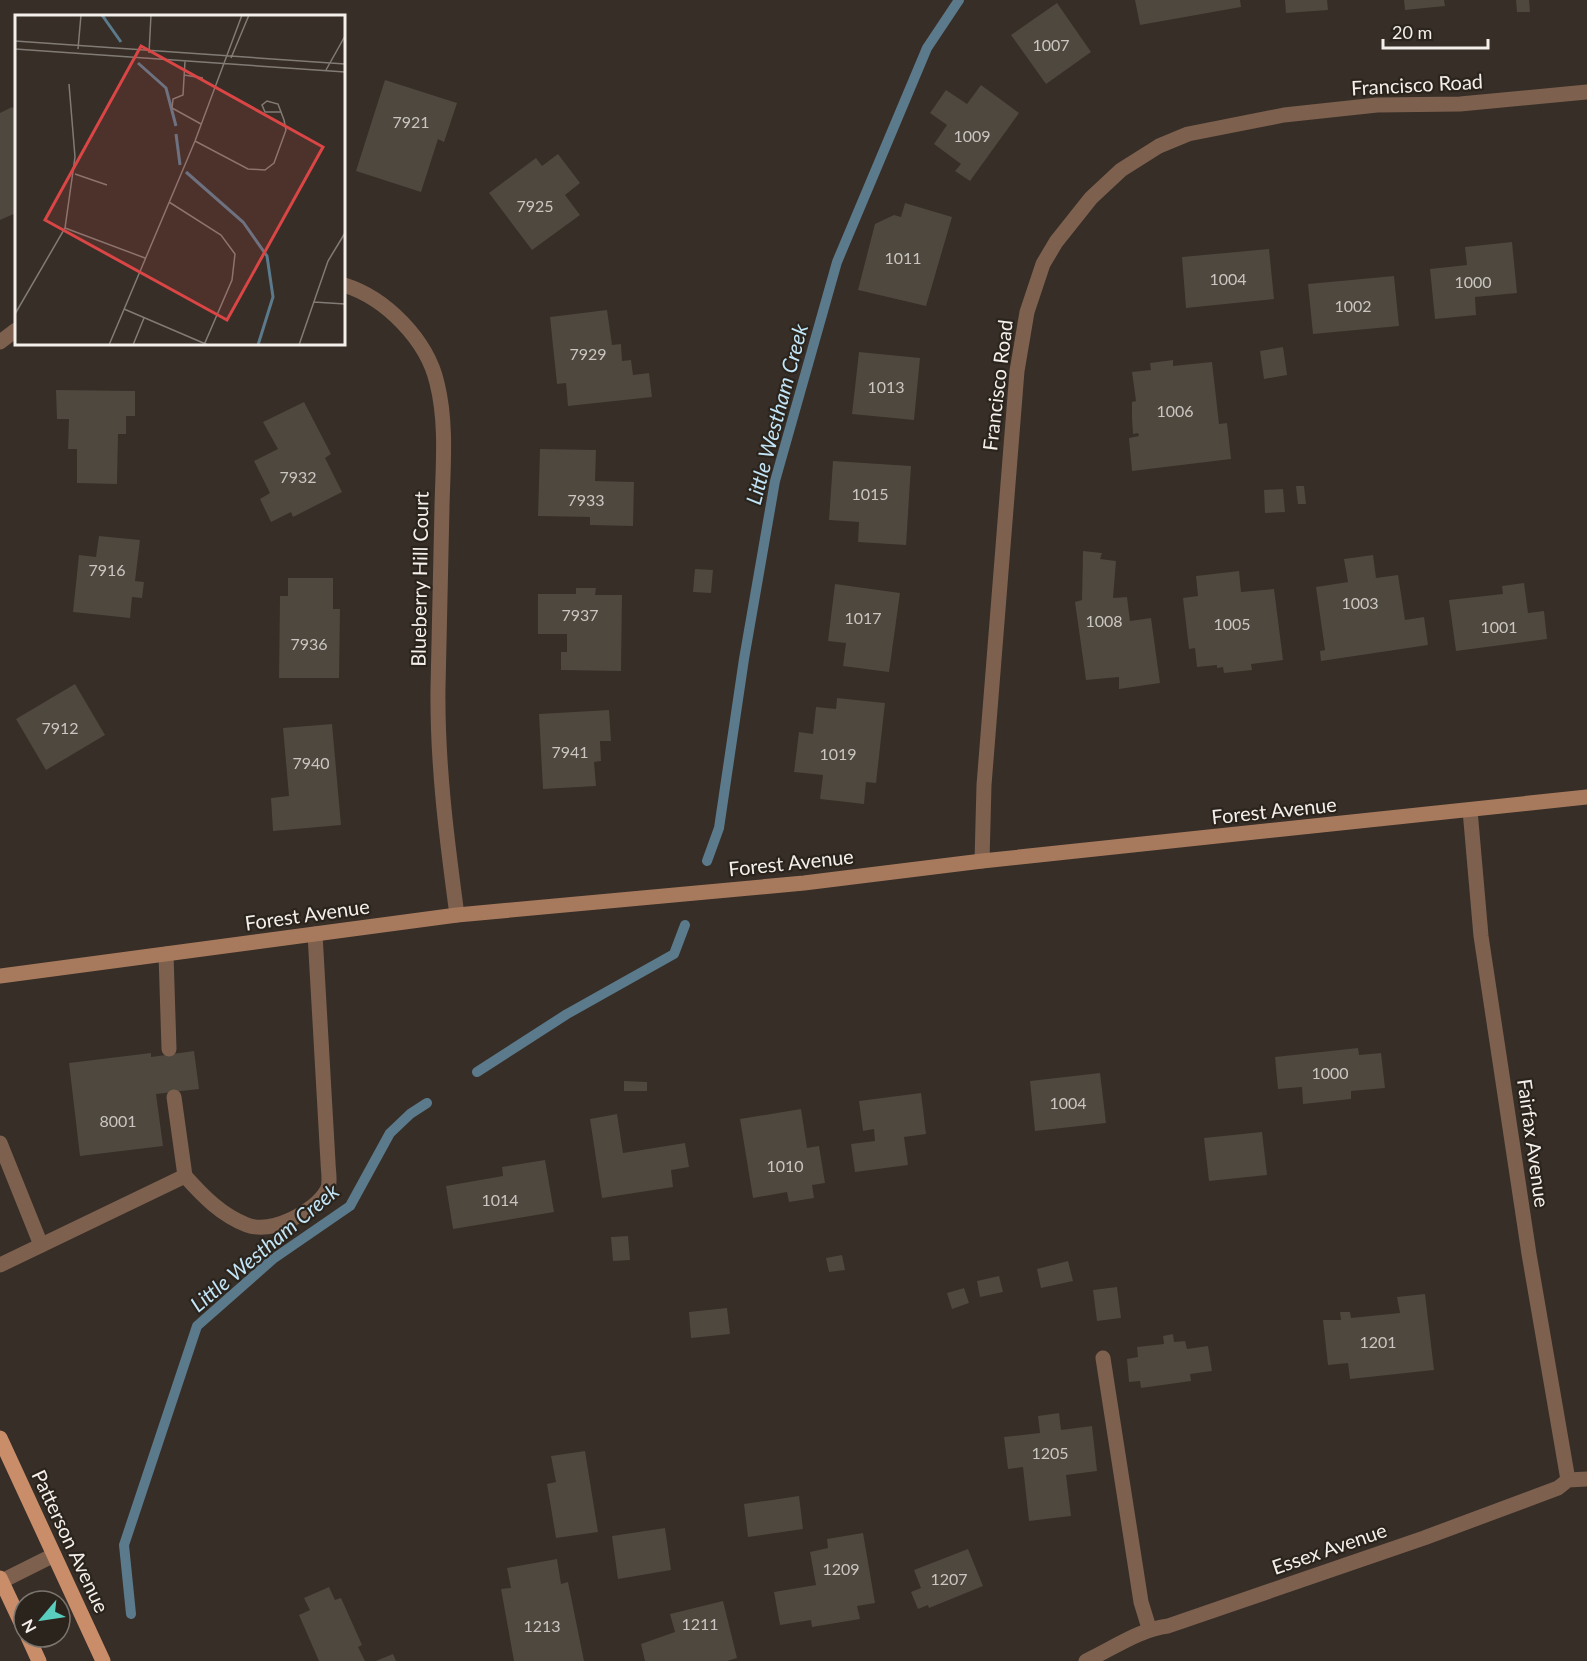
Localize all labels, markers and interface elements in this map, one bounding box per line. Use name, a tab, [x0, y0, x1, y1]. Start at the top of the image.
scale bar	[1383, 12, 1488, 50]
inset map	[15, 15, 345, 345]
text: 20 m	[1392, 21, 1432, 43]
house number: 1007	[1032, 35, 1070, 54]
street label: Francisco Road	[1351, 69, 1483, 99]
house number: 7921	[392, 112, 430, 131]
house number: 1009	[953, 126, 991, 145]
house number: 7925	[516, 196, 554, 215]
house number: 1011	[884, 248, 922, 267]
house number: 1004	[1209, 269, 1247, 288]
house number: 1000	[1454, 272, 1492, 291]
house number: 1002	[1334, 296, 1372, 315]
street label: Francisco Road	[977, 318, 1017, 452]
water label: Little Westham Creek	[740, 320, 812, 507]
house number: 7929	[569, 344, 607, 363]
house number: 1013	[867, 377, 905, 396]
house number: 1006	[1156, 401, 1194, 420]
house number: 7932	[279, 467, 317, 486]
house number: 1015	[851, 484, 889, 503]
house number: 7933	[567, 490, 605, 509]
street label: Blueberry Hill Court	[405, 491, 433, 667]
house number: 7916	[88, 560, 126, 579]
house number: 1003	[1341, 593, 1379, 612]
house number: 7937	[561, 605, 599, 624]
house number: 1017	[844, 608, 882, 627]
house number: 1008	[1085, 611, 1123, 630]
house number: 1005	[1213, 614, 1251, 633]
house number: 1001	[1480, 617, 1518, 636]
house number: 7936	[290, 634, 328, 653]
house number: 7912	[41, 718, 79, 737]
house number: 7941	[551, 742, 589, 761]
house number: 1019	[819, 744, 857, 763]
house number: 7940	[292, 753, 330, 772]
street label: Forest Avenue	[1210, 791, 1338, 829]
street label: Forest Avenue	[727, 843, 855, 881]
street label: Forest Avenue	[243, 893, 371, 935]
house number: 1000	[1311, 1063, 1349, 1082]
street label: Fairfax Avenue	[1513, 1077, 1555, 1209]
house number: 1004	[1049, 1093, 1087, 1112]
house number: 8001	[99, 1111, 137, 1130]
house number: 1010	[766, 1156, 804, 1175]
water label: Little Westham Creek	[185, 1177, 344, 1316]
house number: 1014	[481, 1190, 519, 1209]
house number: 1201	[1359, 1332, 1397, 1351]
house number: 1205	[1031, 1443, 1069, 1462]
street label: Patterson Avenue	[27, 1466, 115, 1616]
street label: Essex Avenue	[1268, 1517, 1390, 1579]
house number: 1209	[822, 1559, 860, 1578]
house number: 1207	[930, 1569, 968, 1588]
north arrow	[12, 1589, 72, 1649]
house number: 1211	[681, 1614, 719, 1633]
house number: 1213	[523, 1616, 561, 1635]
text: N	[17, 1617, 40, 1637]

